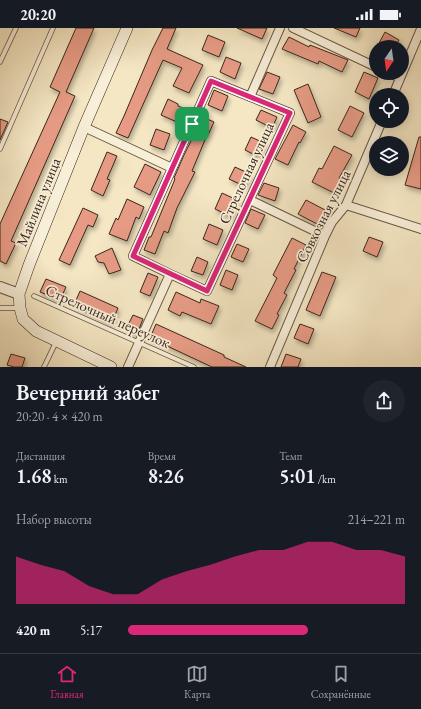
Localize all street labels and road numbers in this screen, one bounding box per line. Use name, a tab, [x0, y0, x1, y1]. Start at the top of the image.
street label: Стрелочная улица	[214, 119, 278, 227]
street label: Майлина улица	[12, 155, 64, 249]
street label: Совхозная улица	[291, 166, 355, 266]
street label: Стрелочный переулок	[43, 280, 173, 352]

